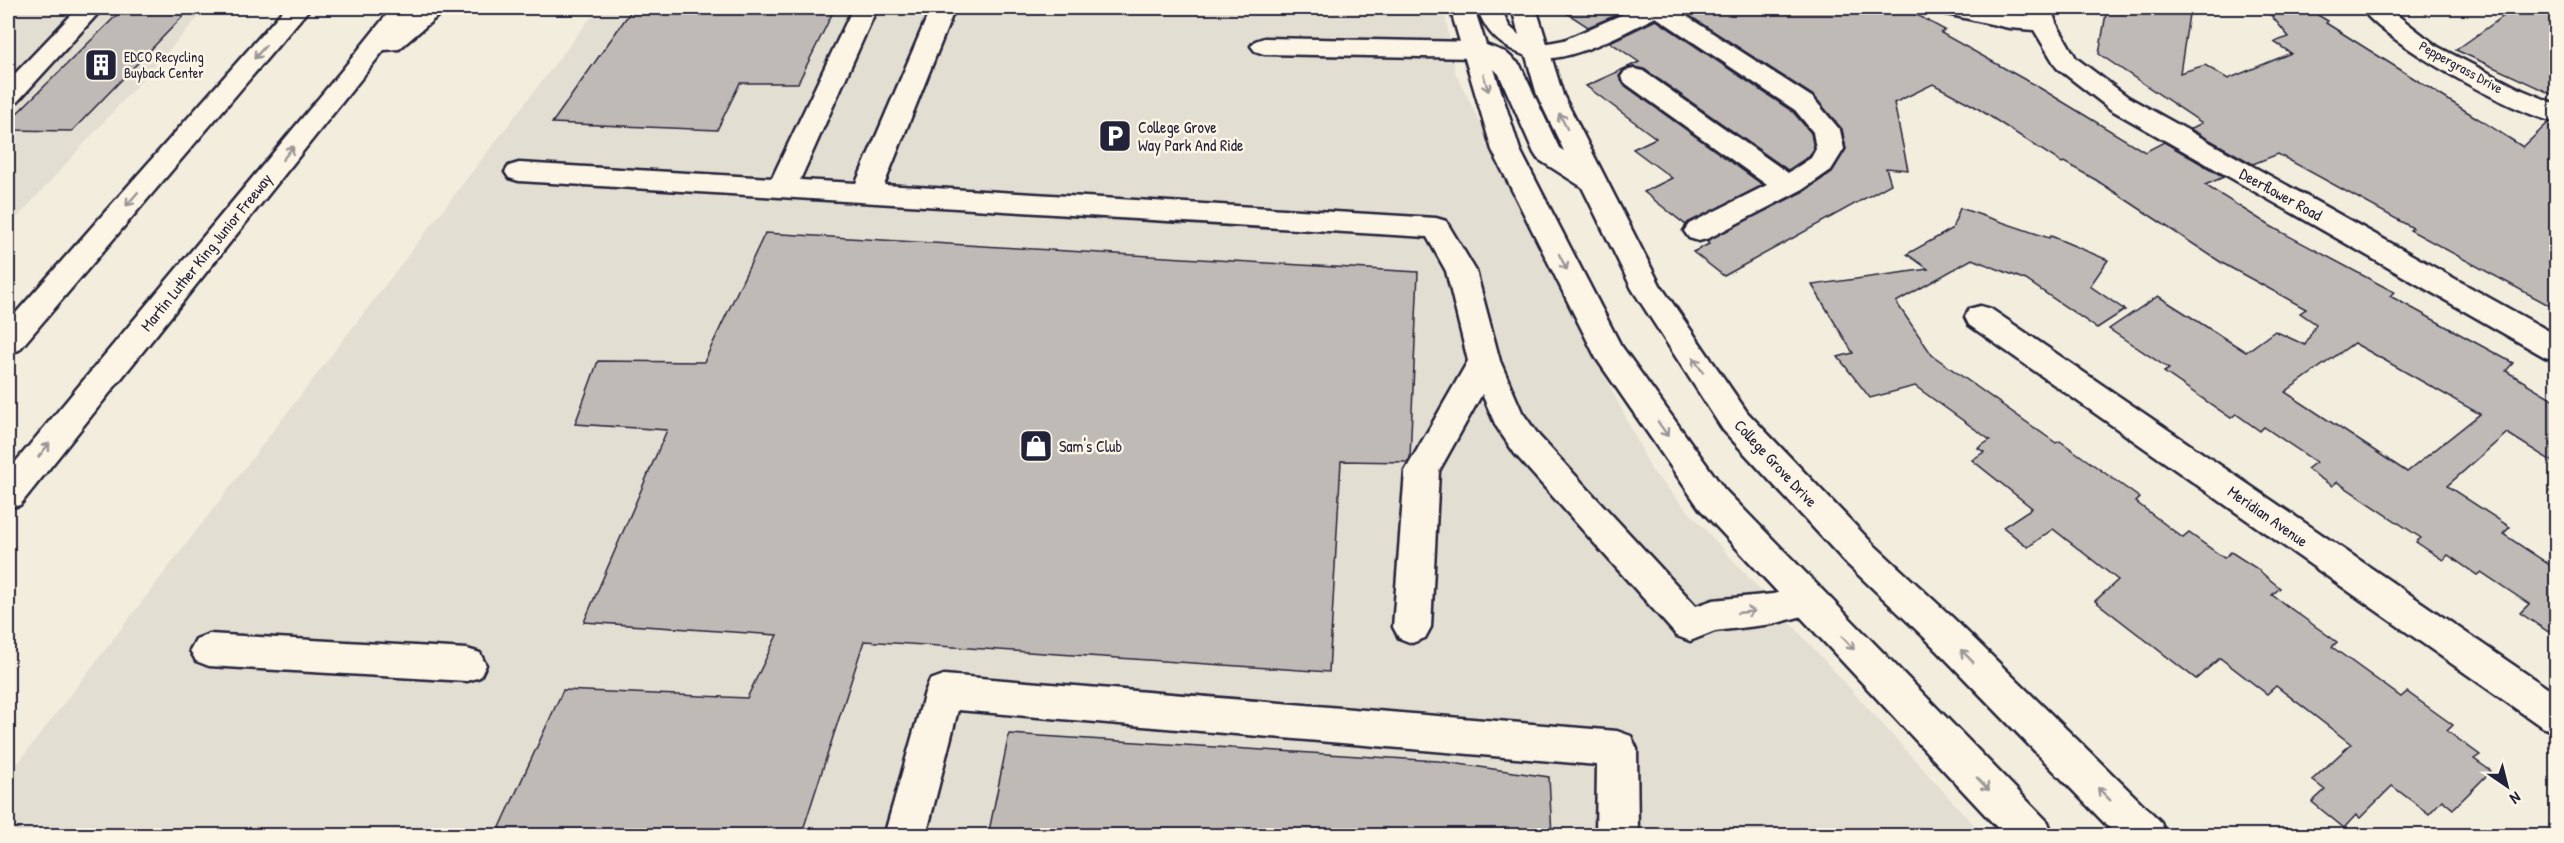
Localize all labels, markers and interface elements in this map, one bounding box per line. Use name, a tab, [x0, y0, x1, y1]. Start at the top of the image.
street label: Peppergrass Drive	[2416, 36, 2507, 98]
one-way arrow	[253, 44, 267, 59]
building icon: EDCO Recycling Buyback Center	[83, 47, 119, 83]
place label: EDCO Recycling Buyback Center	[124, 47, 204, 83]
one-way arrow	[1481, 74, 1492, 93]
one-way arrow	[1557, 113, 1569, 131]
place label: College Grove Way Park And Ride	[1138, 116, 1244, 156]
parking icon: College Grove Way Park And Ride	[1097, 118, 1133, 154]
one-way arrow	[281, 146, 295, 161]
street label: Deerflower Road	[2236, 162, 2326, 226]
street label: Martin Luther King Junior Freeway	[135, 168, 277, 336]
one-way arrow	[125, 191, 139, 206]
one-way arrow	[1557, 253, 1569, 270]
one-way arrow	[1692, 357, 1704, 374]
street label: College Grove Drive	[1730, 414, 1823, 512]
one-way arrow	[1657, 420, 1669, 436]
shop icon: Sam's Club	[1018, 428, 1054, 464]
place label: Sam's Club	[1059, 435, 1122, 457]
one-way arrow	[37, 442, 50, 458]
street label: Meridian Avenue	[2224, 480, 2313, 552]
one-way arrow	[1736, 606, 1756, 617]
one-way arrow	[1841, 635, 1855, 650]
one-way arrow	[1959, 649, 1974, 663]
north arrow	[2477, 756, 2537, 816]
one-way arrow	[1975, 776, 1990, 791]
one-way arrow	[2097, 787, 2112, 802]
text: N	[2505, 787, 2525, 810]

